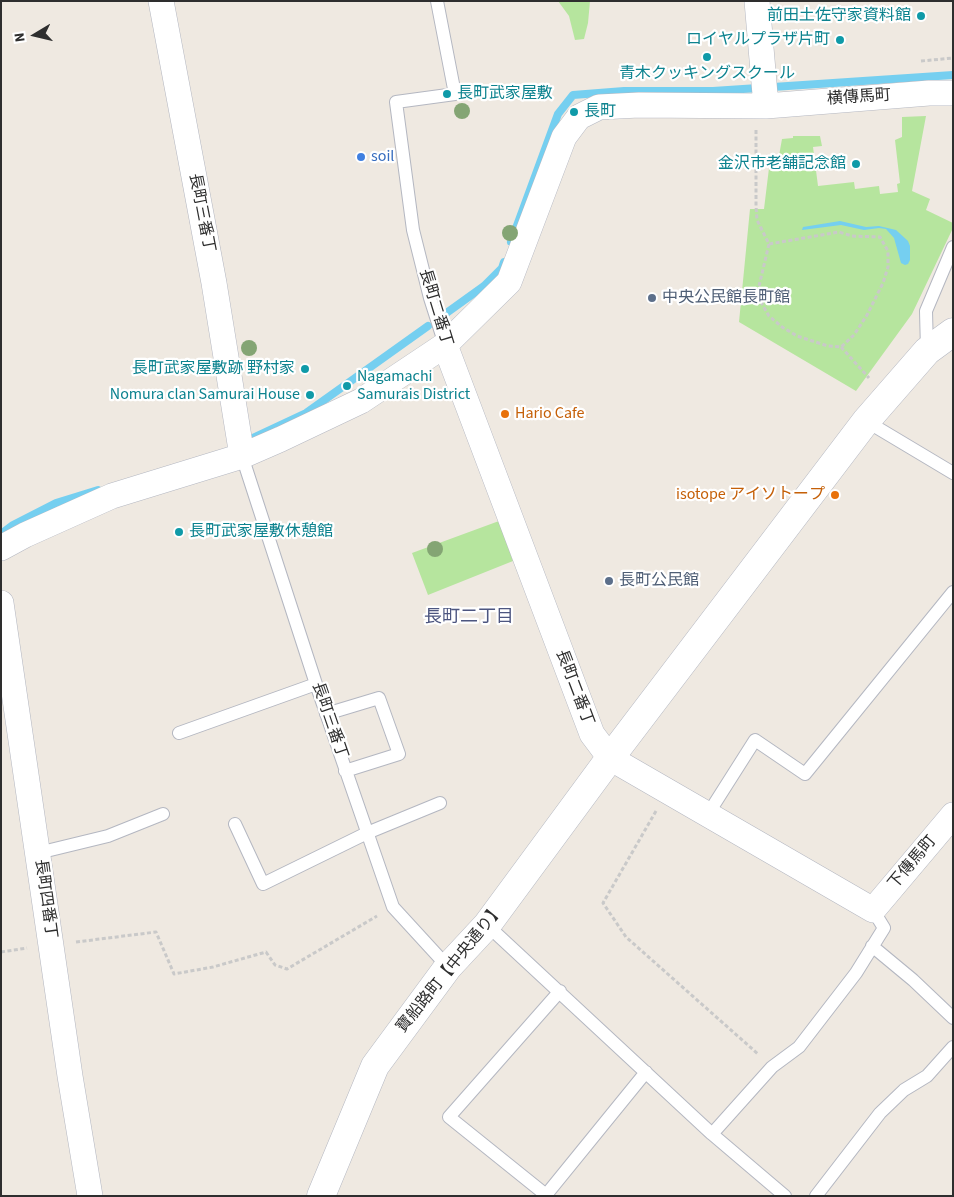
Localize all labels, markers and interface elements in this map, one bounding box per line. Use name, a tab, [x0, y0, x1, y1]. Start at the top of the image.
place label: 前田土佐守家資料館	[767, 6, 911, 26]
north arrow	[10, 10, 60, 60]
marker: 前田土佐守家資料館	[915, 10, 927, 22]
place label: ロイヤルプラザ片町	[686, 30, 830, 50]
text: N	[10, 31, 31, 44]
marker: ロイヤルプラザ片町	[834, 34, 846, 46]
marker: 青木クッキングスクール	[701, 51, 713, 63]
place label: 青木クッキングスクール	[619, 64, 795, 84]
place label: 長町武家屋敷	[457, 84, 553, 104]
street label: 横傳馬町	[826, 86, 892, 110]
marker: 長町武家屋敷	[441, 88, 453, 100]
place label: 長町	[584, 102, 616, 122]
marker: 長町	[568, 106, 580, 118]
place label: soil	[371, 147, 394, 167]
marker: soil	[355, 151, 367, 163]
place label: 金沢市老舗記念館	[718, 154, 846, 174]
marker: 金沢市老舗記念館	[850, 158, 862, 170]
street label: 長町三番丁	[184, 172, 218, 254]
street label: 長町二番丁	[414, 267, 456, 349]
place label: 中央公民館長町館	[662, 288, 790, 308]
marker: 中央公民館長町館	[646, 292, 658, 304]
place label: 長町武家屋敷跡 野村家	[132, 359, 295, 379]
marker: 長町武家屋敷跡 野村家	[299, 363, 311, 375]
place label: Nagamachi Samurais District	[357, 367, 470, 405]
marker: Nagamachi Samurais District	[341, 380, 353, 392]
place label: Nomura clan Samurai House	[110, 385, 300, 405]
marker: Nomura clan Samurai House	[304, 389, 316, 401]
place label: Hario Cafe	[515, 404, 585, 424]
marker: Hario Cafe	[499, 408, 511, 420]
place label: isotope アイソトープ	[676, 485, 825, 505]
marker: isotope アイソトープ	[829, 489, 841, 501]
place label: 長町武家屋敷休憩館	[189, 522, 333, 542]
marker: 長町武家屋敷休憩館	[173, 526, 185, 538]
place label: 長町公民館	[619, 571, 699, 591]
marker: 長町公民館	[603, 575, 615, 587]
district label: 長町二丁目	[424, 607, 514, 629]
street label: 長町二番丁	[551, 647, 597, 729]
street label: 長町三番丁	[307, 680, 351, 762]
street label: 下傳馬町	[885, 832, 941, 894]
street label: 長町四番丁	[30, 858, 60, 940]
street label: 寶船路町【中央通り】	[393, 901, 509, 1037]

